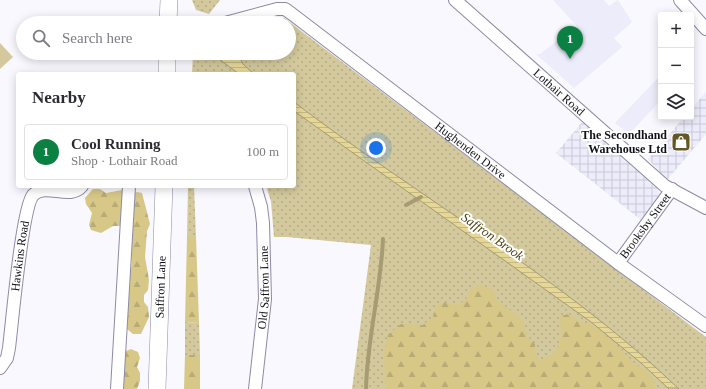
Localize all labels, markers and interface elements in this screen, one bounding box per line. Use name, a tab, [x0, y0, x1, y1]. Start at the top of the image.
map controls	[658, 12, 694, 120]
button: +	[658, 12, 694, 48]
search box	[16, 16, 296, 60]
pin: 1	[557, 26, 583, 59]
icon: search	[30, 27, 52, 49]
text: Search here	[62, 30, 132, 46]
button: −	[658, 48, 694, 84]
street label: Lothair Road	[531, 66, 588, 119]
button: layers	[658, 84, 694, 120]
text: Nearby	[32, 88, 86, 107]
street label: Hughenden Drive	[432, 119, 509, 182]
place label: The Secondhand Warehouse Ltd	[581, 128, 667, 156]
shop icon: The Secondhand Warehouse Ltd	[670, 131, 692, 153]
text: Cool Running	[71, 136, 161, 152]
your location	[366, 138, 386, 158]
text: 1	[43, 144, 49, 159]
text: 100 m	[246, 144, 279, 159]
text: Shop · Lothair Road	[71, 153, 178, 168]
street label: Brooksby Street	[617, 190, 674, 261]
water label: Saffron Brook	[459, 210, 527, 263]
street label: Hawkins Road	[8, 220, 32, 292]
street label: Old Saffron Lane	[255, 245, 272, 330]
street label: Saffron Lane	[152, 255, 169, 319]

